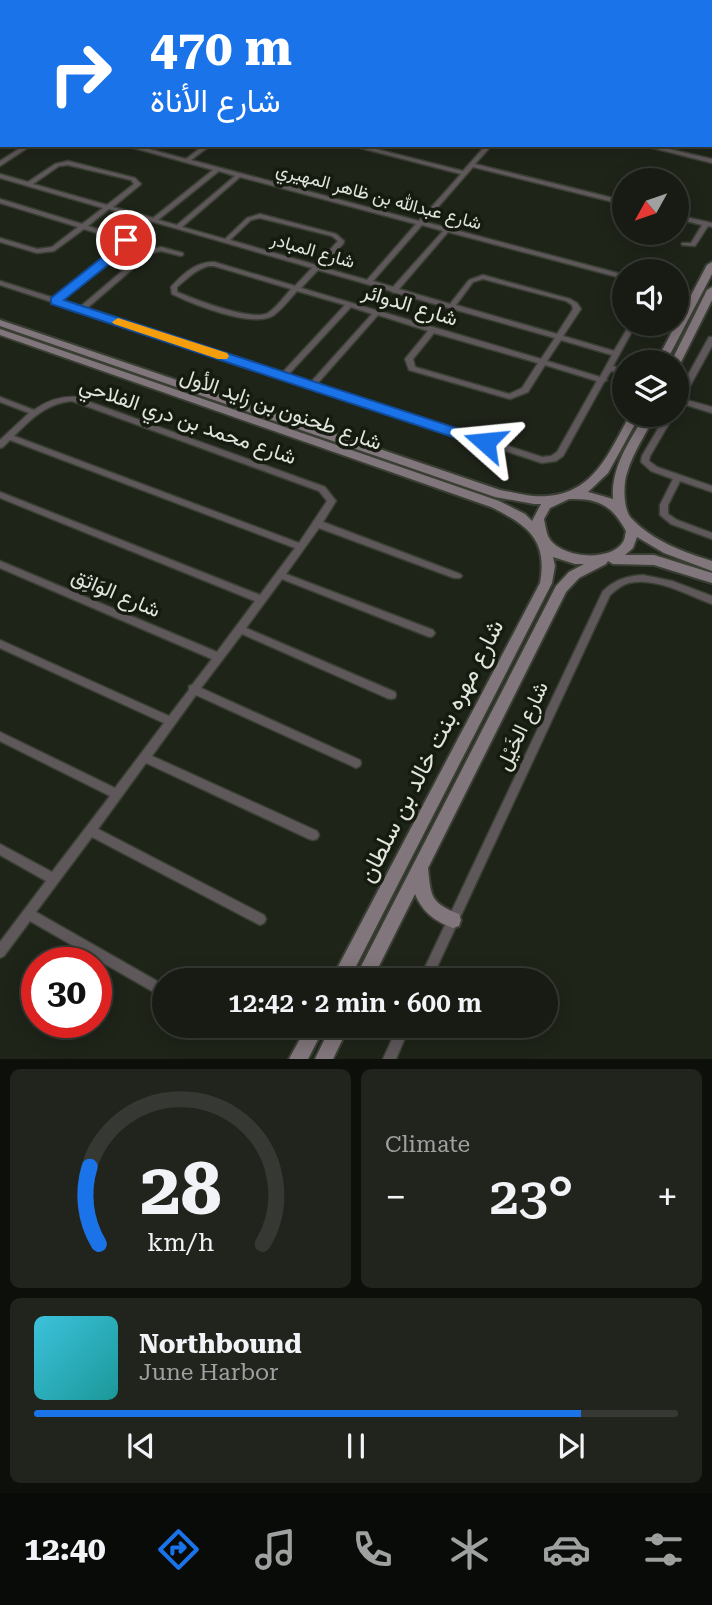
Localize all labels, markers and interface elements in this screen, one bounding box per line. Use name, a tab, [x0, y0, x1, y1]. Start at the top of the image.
text: 470 m	[150, 20, 292, 77]
icon: right	[35, 28, 126, 119]
text: شارع الأناة	[150, 82, 280, 120]
street label: شارع عبدالله بن ظاهر المهيري	[273, 158, 484, 238]
north arrow	[612, 168, 690, 245]
map controls	[612, 168, 689, 427]
pin	[96, 210, 156, 270]
icon: arrive	[107, 221, 145, 259]
street label: شارع المبادر	[267, 228, 357, 274]
button: sound	[612, 259, 689, 336]
street label: شارع الدوائر	[358, 279, 461, 333]
button: layers	[612, 350, 689, 427]
street label: شارع طحنون بن زايد الأول	[177, 363, 385, 457]
street label: شارع محمد بن دري الفلاحي	[75, 373, 299, 474]
position arrow	[448, 405, 522, 479]
street label: شارع الوَاثِق	[67, 564, 164, 624]
street label: شارع مهره بنت خالد بن سلطان	[352, 615, 511, 888]
street label: شارع الخَيْل	[491, 678, 555, 775]
speed limit sign: 30	[21, 947, 112, 1038]
text: 12:42 · 2 min · 600 m	[228, 988, 482, 1018]
text: Climate	[385, 1131, 470, 1158]
text: 28	[140, 1148, 221, 1233]
text: 23°	[490, 1166, 573, 1227]
text: −	[385, 1175, 406, 1219]
text: +	[657, 1175, 678, 1219]
text: km/h	[147, 1228, 214, 1257]
text: Northbound	[139, 1329, 302, 1359]
text: June Harbor	[139, 1359, 279, 1386]
icon: previous	[122, 1427, 160, 1465]
icon: pause	[337, 1427, 375, 1465]
icon: next	[552, 1427, 590, 1465]
icon: directions	[154, 1525, 203, 1574]
icon: music	[251, 1525, 300, 1574]
icon: phone	[348, 1525, 397, 1574]
icon: climate	[445, 1525, 494, 1574]
icon: car	[542, 1525, 591, 1574]
icon: filters	[639, 1525, 688, 1574]
text: 12:40	[24, 1530, 106, 1568]

